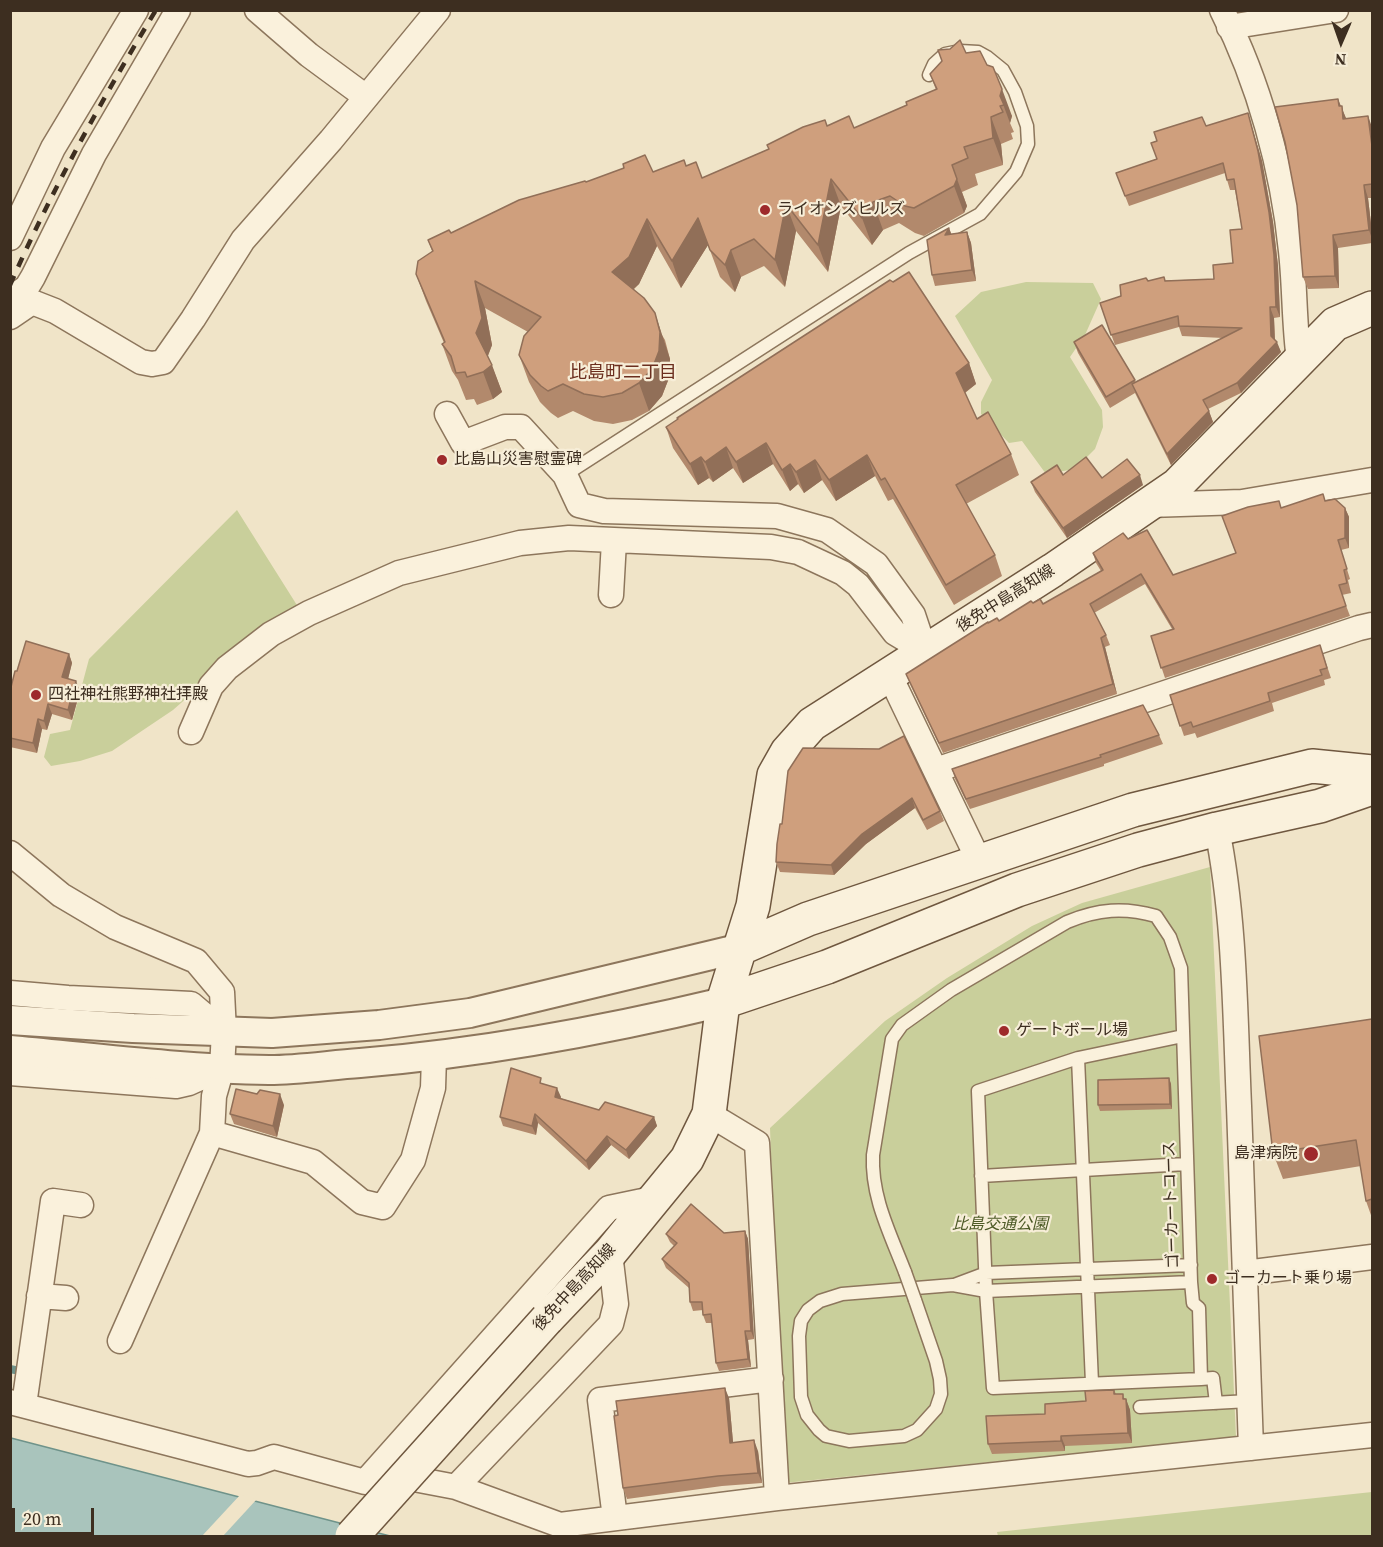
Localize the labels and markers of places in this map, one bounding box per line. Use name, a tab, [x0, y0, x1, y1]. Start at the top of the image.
place label: ライオンズヒルズ	[777, 200, 905, 220]
marker: ライオンズヒルズ	[758, 203, 772, 217]
place label: 比島山災害慰霊碑	[454, 450, 582, 470]
marker: 比島山災害慰霊碑	[435, 453, 449, 467]
place label: 四社神社熊野神社拝殿	[48, 685, 208, 705]
marker: 四社神社熊野神社拝殿	[29, 688, 43, 702]
place label: ゲートボール場	[1016, 1021, 1128, 1041]
marker: ゲートボール場	[997, 1024, 1011, 1038]
place label: 島津病院	[1234, 1144, 1298, 1164]
marker: 島津病院	[1302, 1145, 1320, 1163]
place label: ゴーカート乗り場	[1224, 1269, 1352, 1289]
marker: ゴーカート乗り場	[1205, 1272, 1219, 1286]

